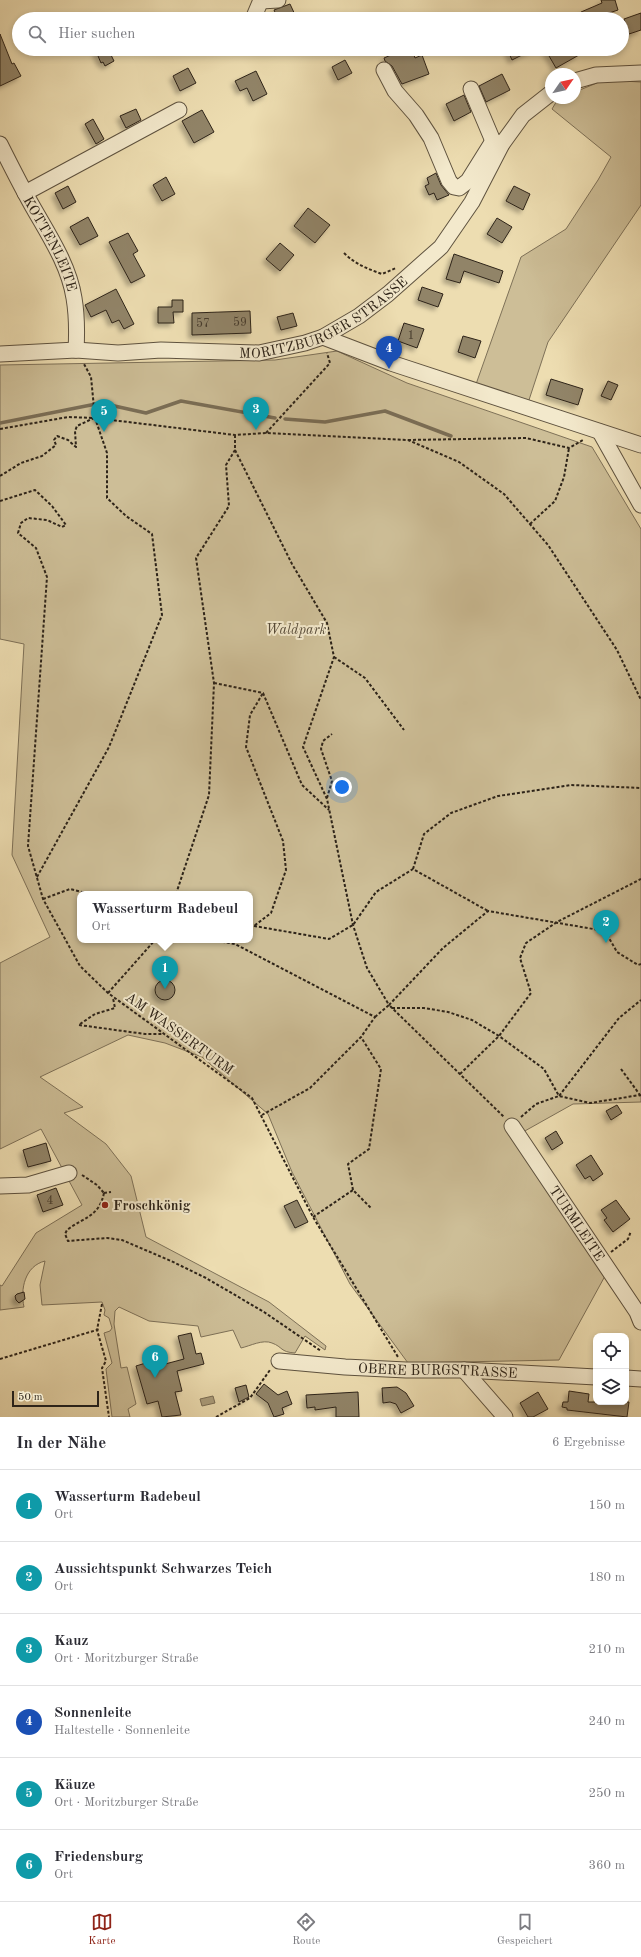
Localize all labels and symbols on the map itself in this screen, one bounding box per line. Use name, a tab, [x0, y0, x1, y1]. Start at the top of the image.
north arrow	[545, 68, 581, 104]
street label: KOTTENLEITE	[20, 194, 79, 293]
street label: MORITZBURGER STRASSE	[239, 274, 410, 361]
house number: 59	[233, 316, 247, 329]
house number: 57	[196, 317, 210, 330]
house number: 1	[408, 330, 414, 342]
pin: 4	[376, 336, 402, 369]
pin: 3	[243, 397, 269, 430]
pin: 5	[91, 399, 117, 432]
park label: Waldpark	[266, 623, 327, 638]
your location	[332, 777, 352, 797]
pin: 2	[593, 910, 619, 943]
pin: 1	[152, 956, 178, 989]
street label: AM WASSERTURM	[123, 990, 236, 1078]
street label: TURMLEITE	[546, 1184, 606, 1264]
house number: 4	[47, 1195, 54, 1207]
place label: Froschkönig	[113, 1199, 191, 1213]
marker: Froschkönig	[100, 1200, 110, 1210]
pin: 6	[142, 1345, 168, 1378]
street label: OBERE BURGSTRASSE	[357, 1362, 518, 1381]
scale bar	[12, 1389, 99, 1408]

